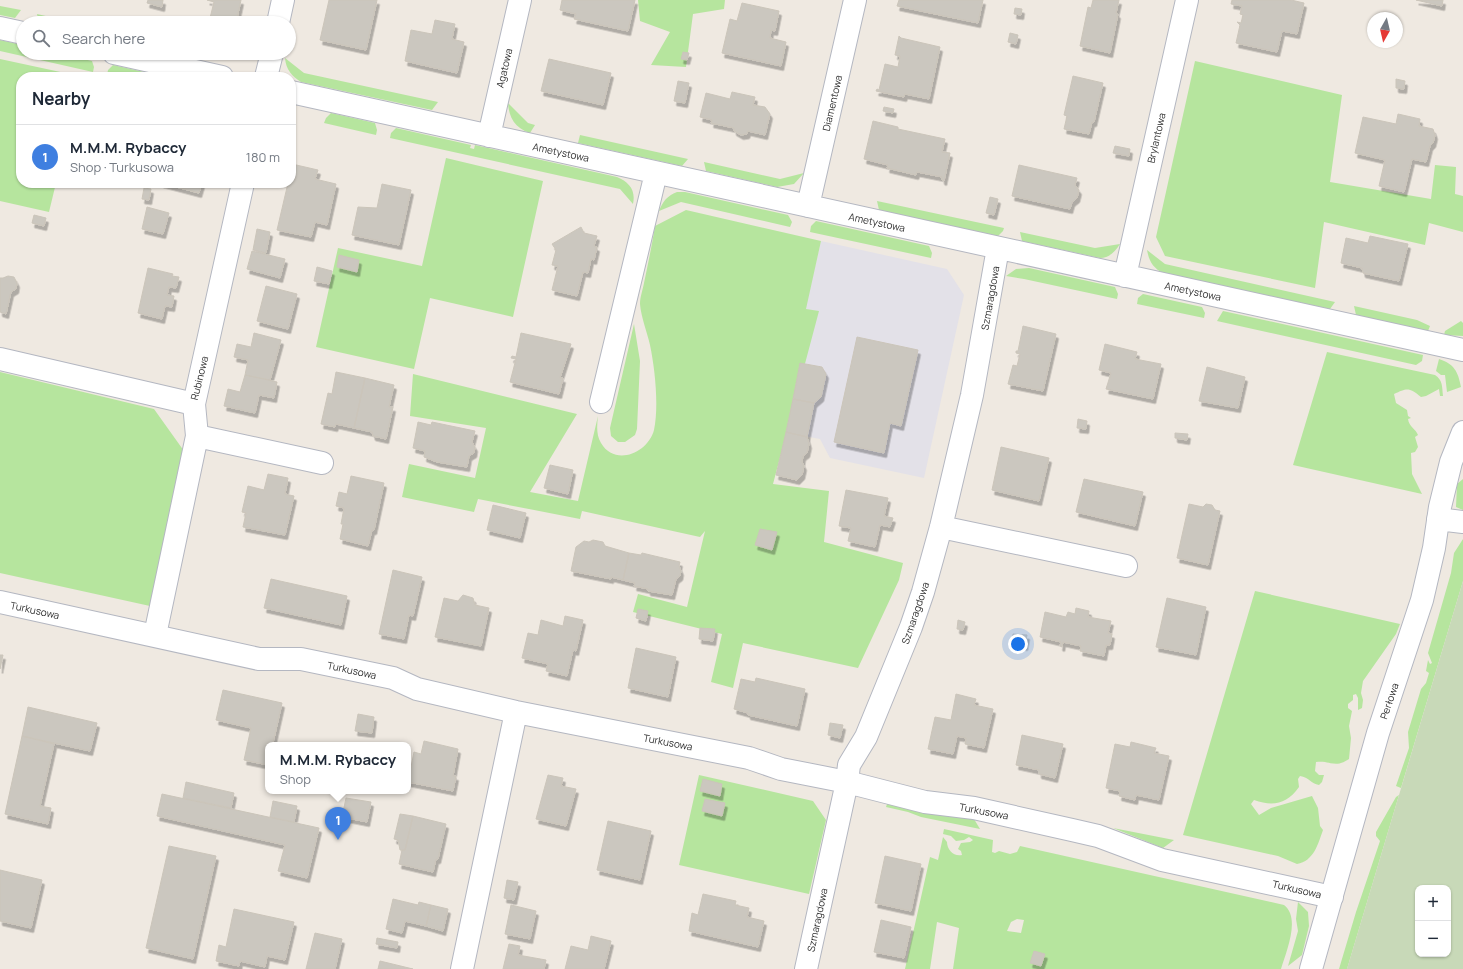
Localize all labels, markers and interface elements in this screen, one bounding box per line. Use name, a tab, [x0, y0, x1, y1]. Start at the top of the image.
north arrow	[1367, 12, 1403, 48]
search box	[16, 16, 296, 60]
icon: search	[30, 27, 52, 49]
text: Search here	[62, 28, 145, 49]
street label: Agatowa	[493, 47, 515, 89]
street label: Diamentowa	[819, 74, 845, 132]
text: Nearby	[32, 87, 90, 110]
street label: Brylantowa	[1143, 111, 1169, 165]
text: M.M.M. Rybaccy	[70, 137, 186, 158]
street label: Ametystowa	[531, 139, 591, 165]
text: 1	[42, 148, 48, 166]
text: 180 m	[246, 148, 280, 166]
text: Shop · Turkusowa	[70, 158, 174, 176]
street label: Ametystowa	[847, 209, 907, 235]
street label: Szmaragdowa	[977, 265, 1003, 331]
street label: Ametystowa	[1163, 278, 1223, 304]
street label: Rubinowa	[187, 354, 211, 402]
street label: Szmaragdowa	[898, 580, 932, 646]
street label: Turkusowa	[9, 598, 61, 622]
your location	[1008, 634, 1028, 654]
street label: Turkusowa	[326, 658, 378, 682]
street label: Perłowa	[1376, 681, 1402, 721]
street label: Turkusowa	[642, 730, 694, 754]
popup	[265, 742, 411, 794]
text: M.M.M. Rybaccy	[280, 749, 396, 770]
text: Shop	[280, 770, 311, 788]
street label: Turkusowa	[958, 799, 1010, 823]
pin: 1	[325, 807, 351, 840]
street label: Turkusowa	[1271, 877, 1323, 901]
map controls	[1415, 885, 1451, 957]
button: +	[1415, 885, 1451, 921]
street label: Szmaragdowa	[803, 887, 831, 953]
button: −	[1415, 921, 1451, 957]

